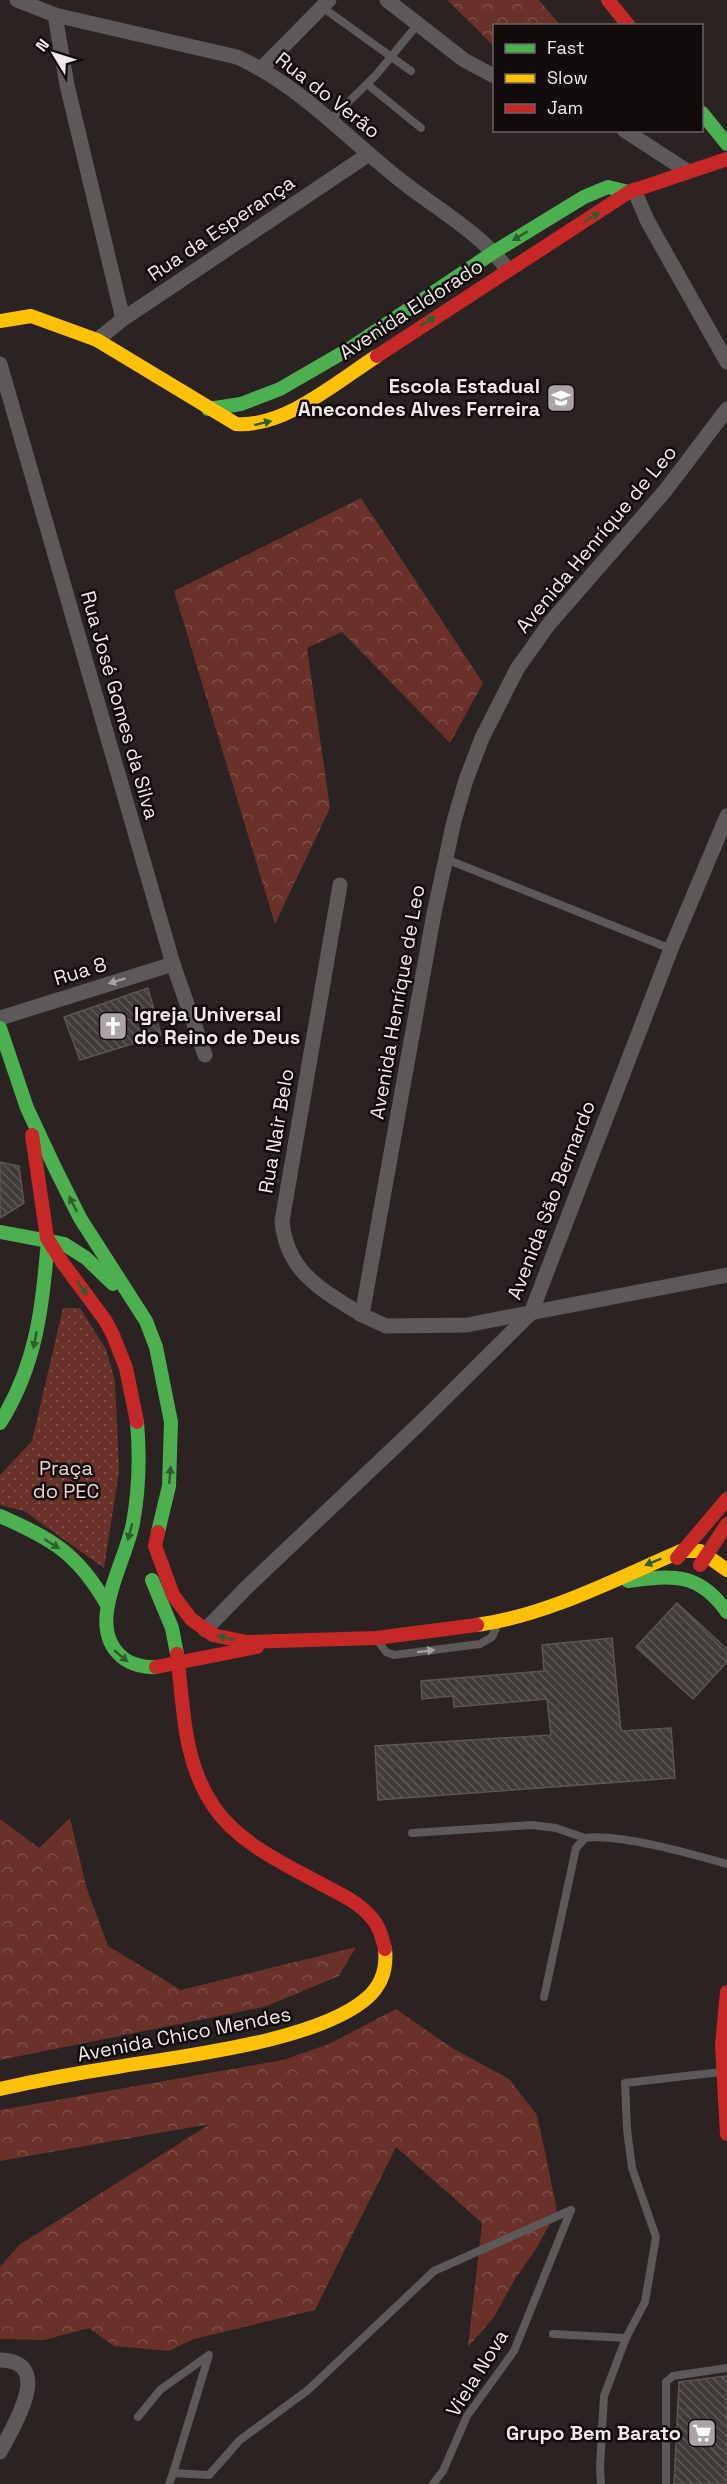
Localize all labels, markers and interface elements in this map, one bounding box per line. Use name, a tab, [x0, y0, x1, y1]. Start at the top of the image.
north arrow	[24, 24, 84, 84]
legend	[493, 24, 703, 132]
text: N	[31, 34, 54, 56]
text: Fast	[547, 36, 584, 59]
street label: Rua do Verão	[270, 46, 386, 144]
text: Slow	[547, 66, 588, 89]
text: Jam	[547, 96, 583, 119]
street label: Rua da Esperança	[142, 169, 300, 287]
one-way arrow	[584, 211, 600, 222]
one-way arrow	[512, 230, 528, 241]
street label: Avenida Eldorado	[334, 253, 488, 365]
one-way arrow	[420, 316, 436, 327]
place label: Escola Estadual Anecondes Alves Ferreira	[298, 373, 540, 422]
school or university icon: Escola Estadual Anecondes Alves Ferreira	[545, 382, 577, 414]
one-way arrow	[253, 418, 272, 428]
street label: Avenida Henríque de Leo	[510, 440, 682, 638]
street label: Rua José Gomes da Silva	[75, 588, 165, 822]
street label: Avenida Henríque de Leo	[364, 883, 430, 1121]
street label: Rua 8	[50, 951, 110, 991]
one-way arrow	[108, 977, 126, 986]
place label: Igreja Universal do Reino de Deus	[134, 1001, 300, 1050]
church icon: Igreja Universal do Reino de Deus	[97, 1010, 129, 1042]
street label: Rua Nair Belo	[252, 1067, 300, 1195]
street label: Avenida São Bernardo	[501, 1097, 601, 1303]
one-way arrow	[68, 1195, 78, 1212]
one-way arrow	[76, 1280, 88, 1296]
one-way arrow	[31, 1331, 40, 1350]
park label: Praça do PEC	[33, 1455, 99, 1504]
one-way arrow	[165, 1465, 174, 1484]
one-way arrow	[125, 1523, 134, 1541]
one-way arrow	[44, 1538, 60, 1549]
one-way arrow	[644, 1558, 662, 1567]
one-way arrow	[217, 1632, 235, 1642]
one-way arrow	[417, 1646, 436, 1656]
one-way arrow	[113, 1649, 129, 1662]
street label: Avenida Chico Mendes	[75, 2001, 293, 2067]
street label: Viela Nova	[440, 2325, 514, 2421]
supermarket icon: Grupo Bem Barato	[686, 2417, 718, 2449]
place label: Grupo Bem Barato	[506, 2420, 681, 2446]

